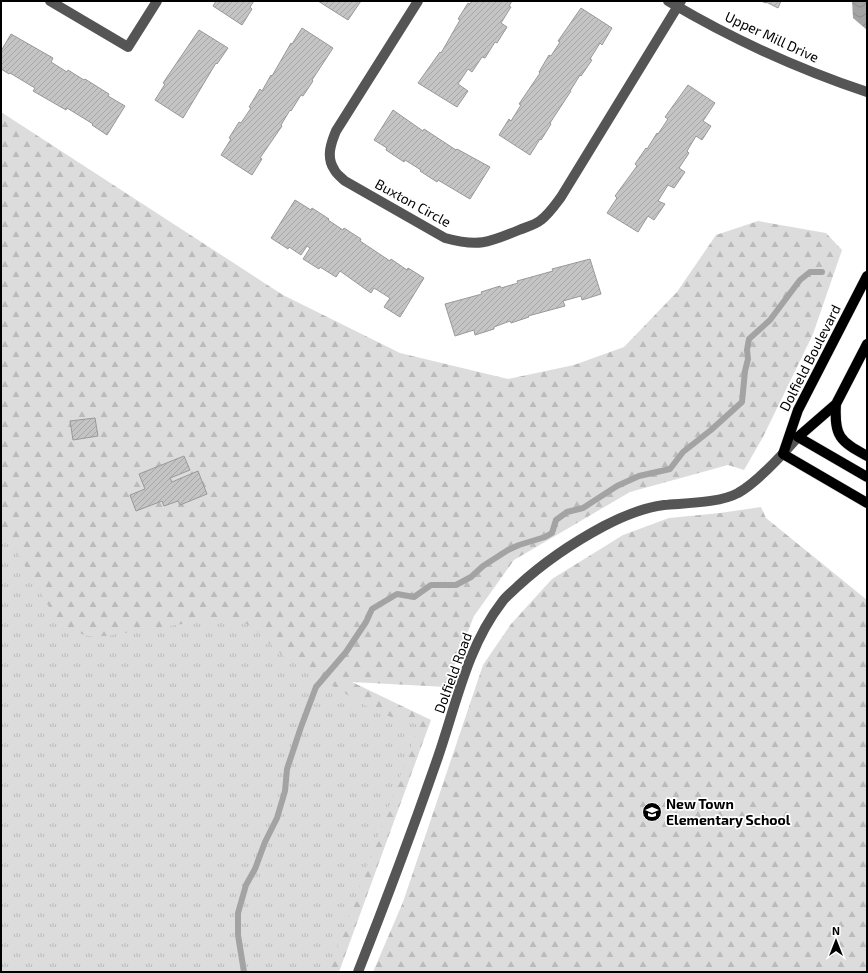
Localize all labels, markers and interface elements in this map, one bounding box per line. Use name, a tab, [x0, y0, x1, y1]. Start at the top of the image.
street label: Upper Mill Drive	[723, 7, 822, 66]
street label: Buxton Circle	[372, 175, 454, 230]
street label: Dolfield Boulevard	[775, 302, 844, 414]
street label: Dolfield Road	[430, 630, 475, 716]
place label: New Town Elementary School	[666, 795, 791, 828]
school or university icon: New Town Elementary School	[641, 801, 663, 823]
north arrow	[816, 921, 856, 961]
text: N	[832, 924, 840, 937]

